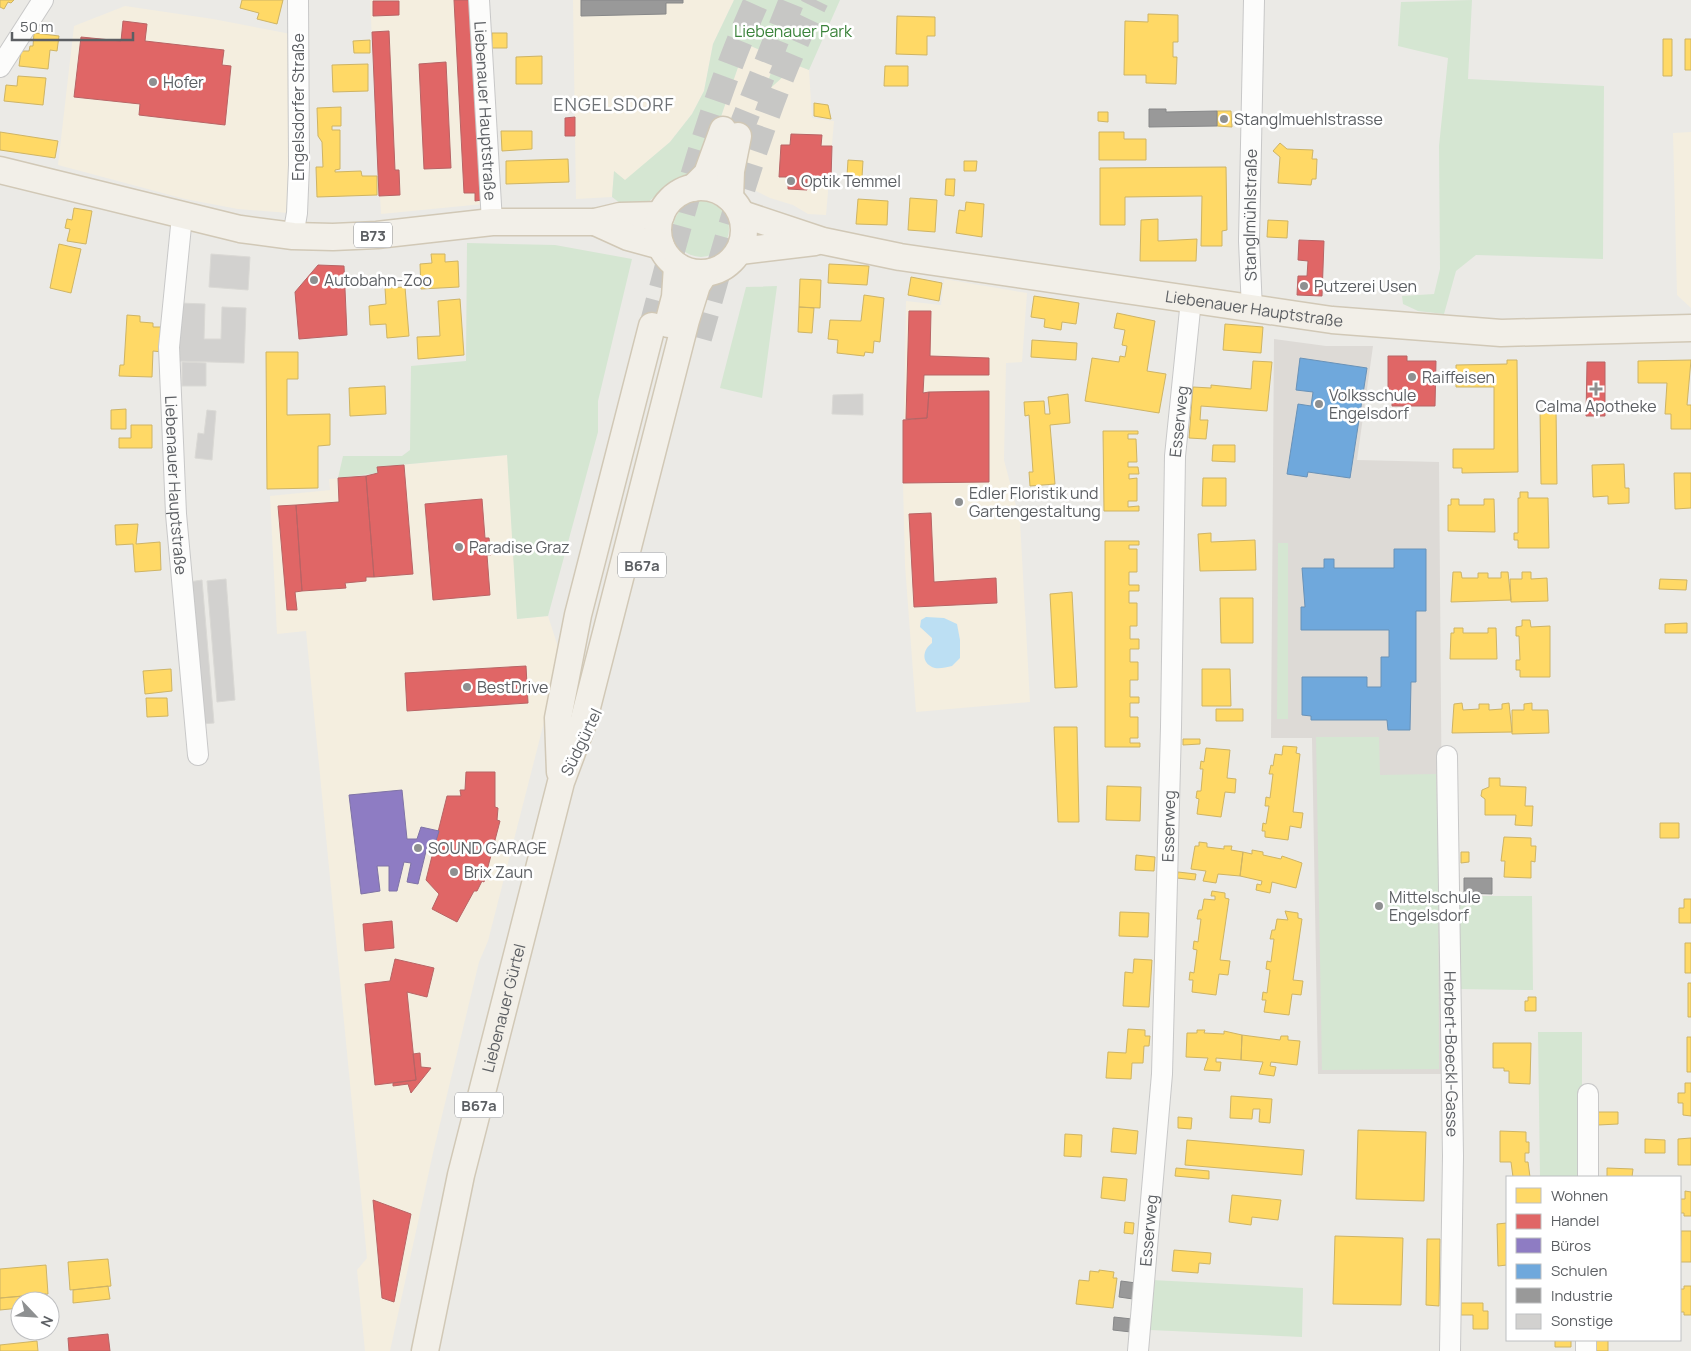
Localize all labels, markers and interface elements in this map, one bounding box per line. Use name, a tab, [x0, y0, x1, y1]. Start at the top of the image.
scale bar	[12, 10, 134, 42]
text: 50 m	[20, 16, 54, 37]
park label: Liebenauer Park	[734, 20, 853, 42]
street label: Liebenauer Hauptstraße	[469, 21, 502, 201]
street label: Engelsdorfer Straße	[287, 33, 309, 181]
place label: Hofer	[163, 71, 204, 93]
marker: Hofer	[147, 76, 159, 88]
district label: ENGELSDORF	[553, 92, 675, 116]
place label: Stanglmuehlstrasse	[1234, 108, 1383, 130]
marker: Stanglmuehlstrasse	[1218, 113, 1230, 125]
street label: Stanglmühlstraße	[1238, 149, 1262, 282]
place label: Optik Temmel	[801, 170, 901, 192]
marker: Optik Temmel	[785, 175, 797, 187]
road number: B73	[354, 222, 392, 248]
place label: Autobahn-Zoo	[324, 269, 432, 291]
marker: Autobahn-Zoo	[308, 274, 320, 286]
place label: Putzerei Usen	[1314, 275, 1417, 297]
marker: Putzerei Usen	[1298, 280, 1310, 292]
street label: Liebenauer Hauptstraße	[1164, 285, 1344, 332]
place label: Raiffeisen	[1422, 366, 1495, 388]
marker: Raiffeisen	[1406, 371, 1418, 383]
marker: Calma Apotheke	[1590, 383, 1602, 395]
street label: Esserweg	[1164, 384, 1193, 458]
place label: Volksschule Engelsdorf	[1329, 384, 1416, 424]
street label: Liebenauer Hauptstraße	[160, 395, 192, 576]
place label: Calma Apotheke	[1535, 395, 1657, 417]
marker: Volksschule Engelsdorf	[1313, 398, 1325, 410]
place label: Edler Floristik und Gartengestaltung	[969, 482, 1101, 522]
marker: Edler Floristik und Gartengestaltung	[953, 496, 965, 508]
place label: Paradise Graz	[469, 536, 570, 558]
marker: Paradise Graz	[453, 541, 465, 553]
road number: B67a	[618, 552, 666, 578]
place label: BestDrive	[477, 676, 548, 698]
marker: BestDrive	[461, 681, 473, 693]
street label: Südgürtel	[555, 704, 607, 780]
street label: Esserweg	[1157, 790, 1180, 862]
place label: SOUND GARAGE	[428, 837, 547, 859]
marker: SOUND GARAGE	[412, 842, 424, 854]
place label: Brix Zaun	[464, 861, 533, 883]
marker: Brix Zaun	[448, 866, 460, 878]
place label: Mittelschule Engelsdorf	[1389, 886, 1481, 926]
marker: Mittelschule Engelsdorf	[1373, 900, 1385, 912]
street label: Liebenauer Gürtel	[477, 941, 530, 1075]
street label: Herbert-Boeckl-Gasse	[1439, 971, 1464, 1137]
road number: B67a	[455, 1092, 503, 1118]
legend	[1506, 1176, 1681, 1341]
text: Wohnen	[1551, 1185, 1608, 1206]
street label: Esserweg	[1134, 1194, 1163, 1267]
text: Handel	[1551, 1210, 1600, 1231]
text: Büros	[1551, 1235, 1591, 1256]
text: Schulen	[1551, 1260, 1607, 1281]
text: Industrie	[1551, 1285, 1613, 1306]
north arrow	[10, 1291, 60, 1341]
text: Sonstige	[1551, 1310, 1613, 1331]
text: N	[36, 1313, 58, 1330]

